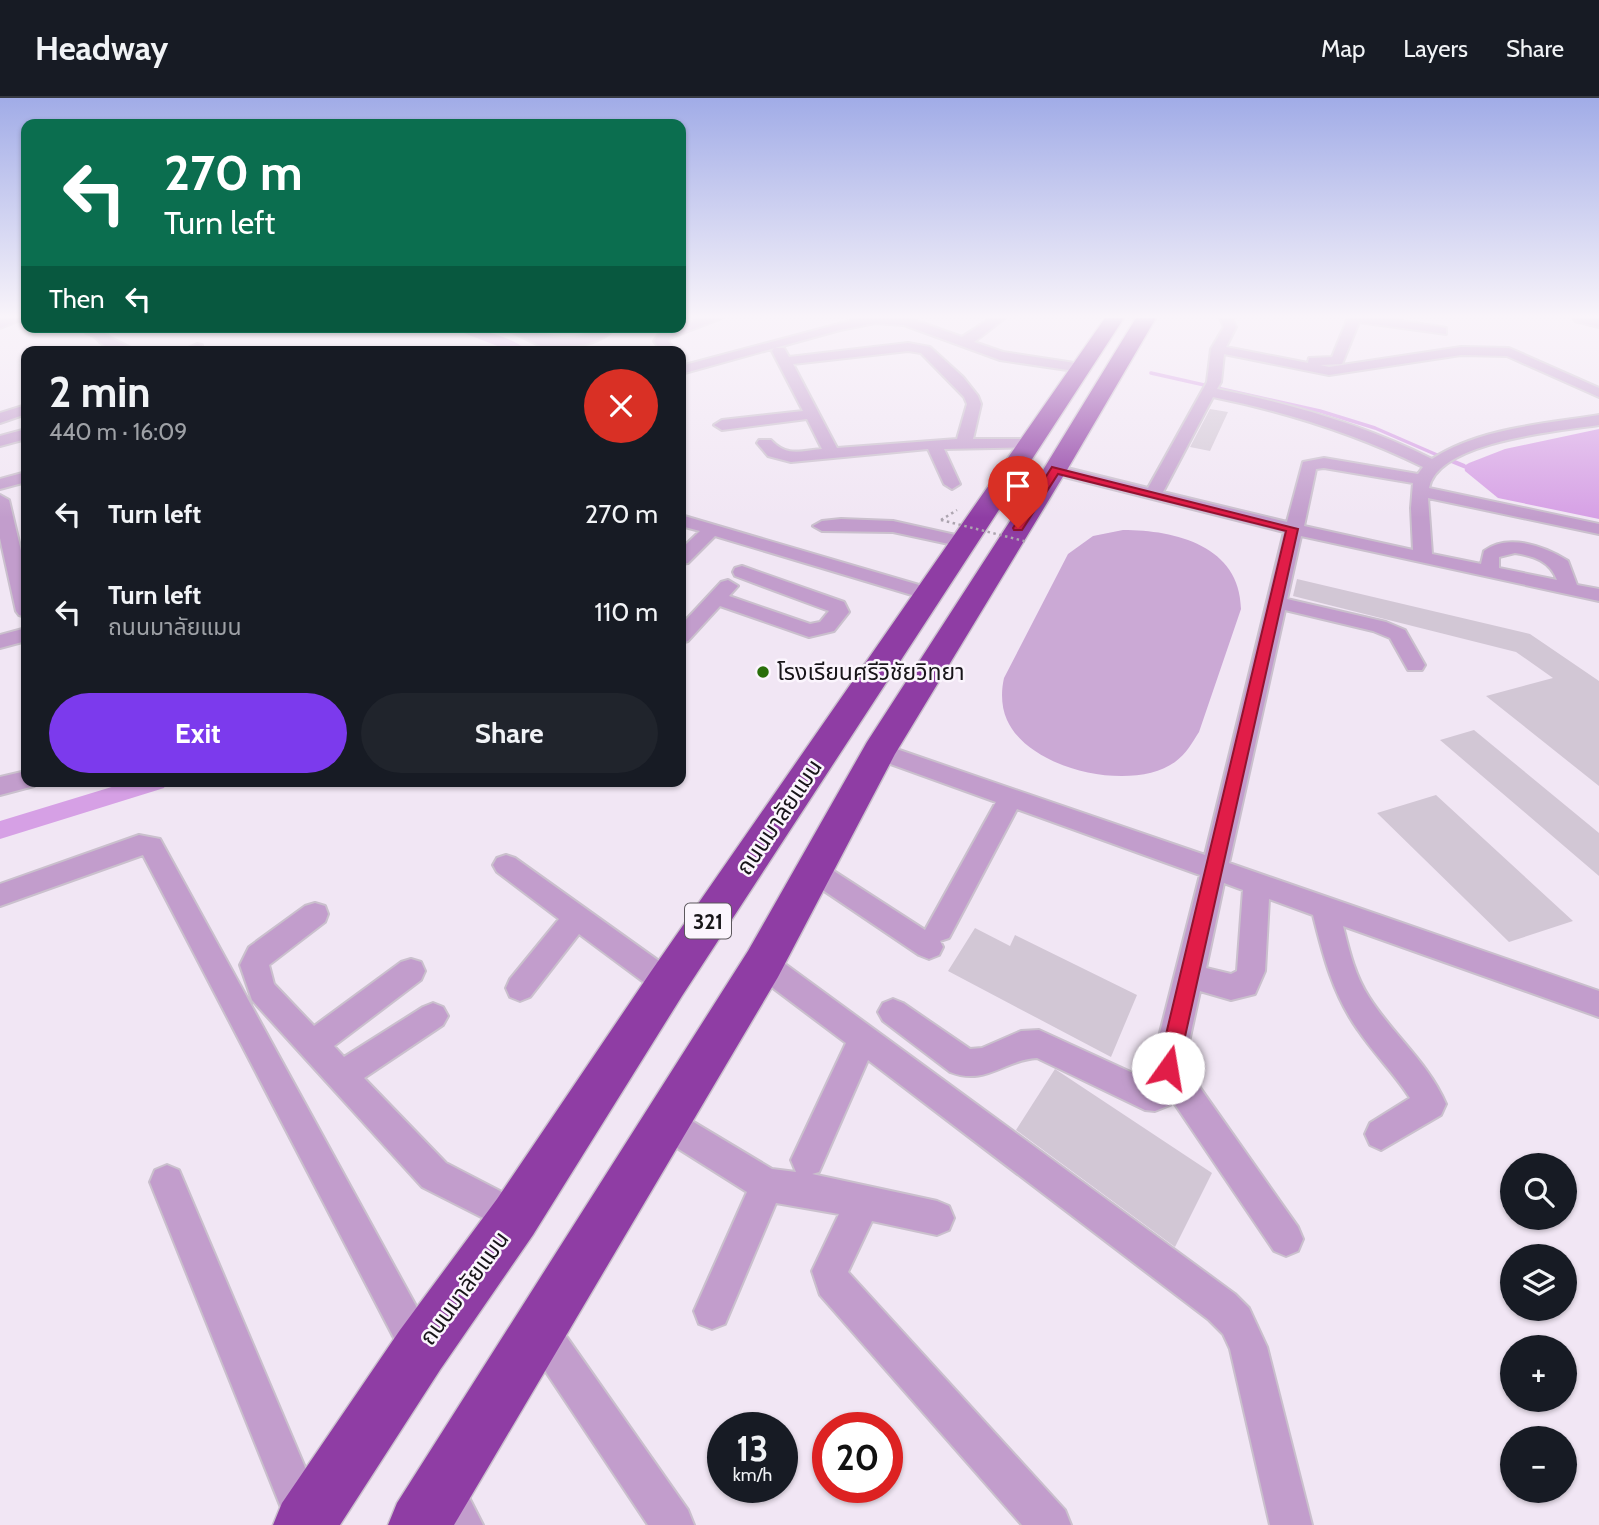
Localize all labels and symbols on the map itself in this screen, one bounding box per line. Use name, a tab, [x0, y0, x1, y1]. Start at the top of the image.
pin	[988, 456, 1048, 528]
place label: โรงเรียนศรีวิชัยวิทยา	[777, 658, 965, 686]
marker: โรงเรียนศรีวิชัยวิทยา	[755, 664, 771, 680]
street label: ถนนมาลัยแมน	[730, 754, 828, 880]
road number: 321	[685, 904, 731, 938]
position arrow	[1131, 1031, 1205, 1105]
street label: ถนนมาลัยแมน	[413, 1226, 515, 1350]
speed limit sign: 20	[812, 1412, 903, 1503]

